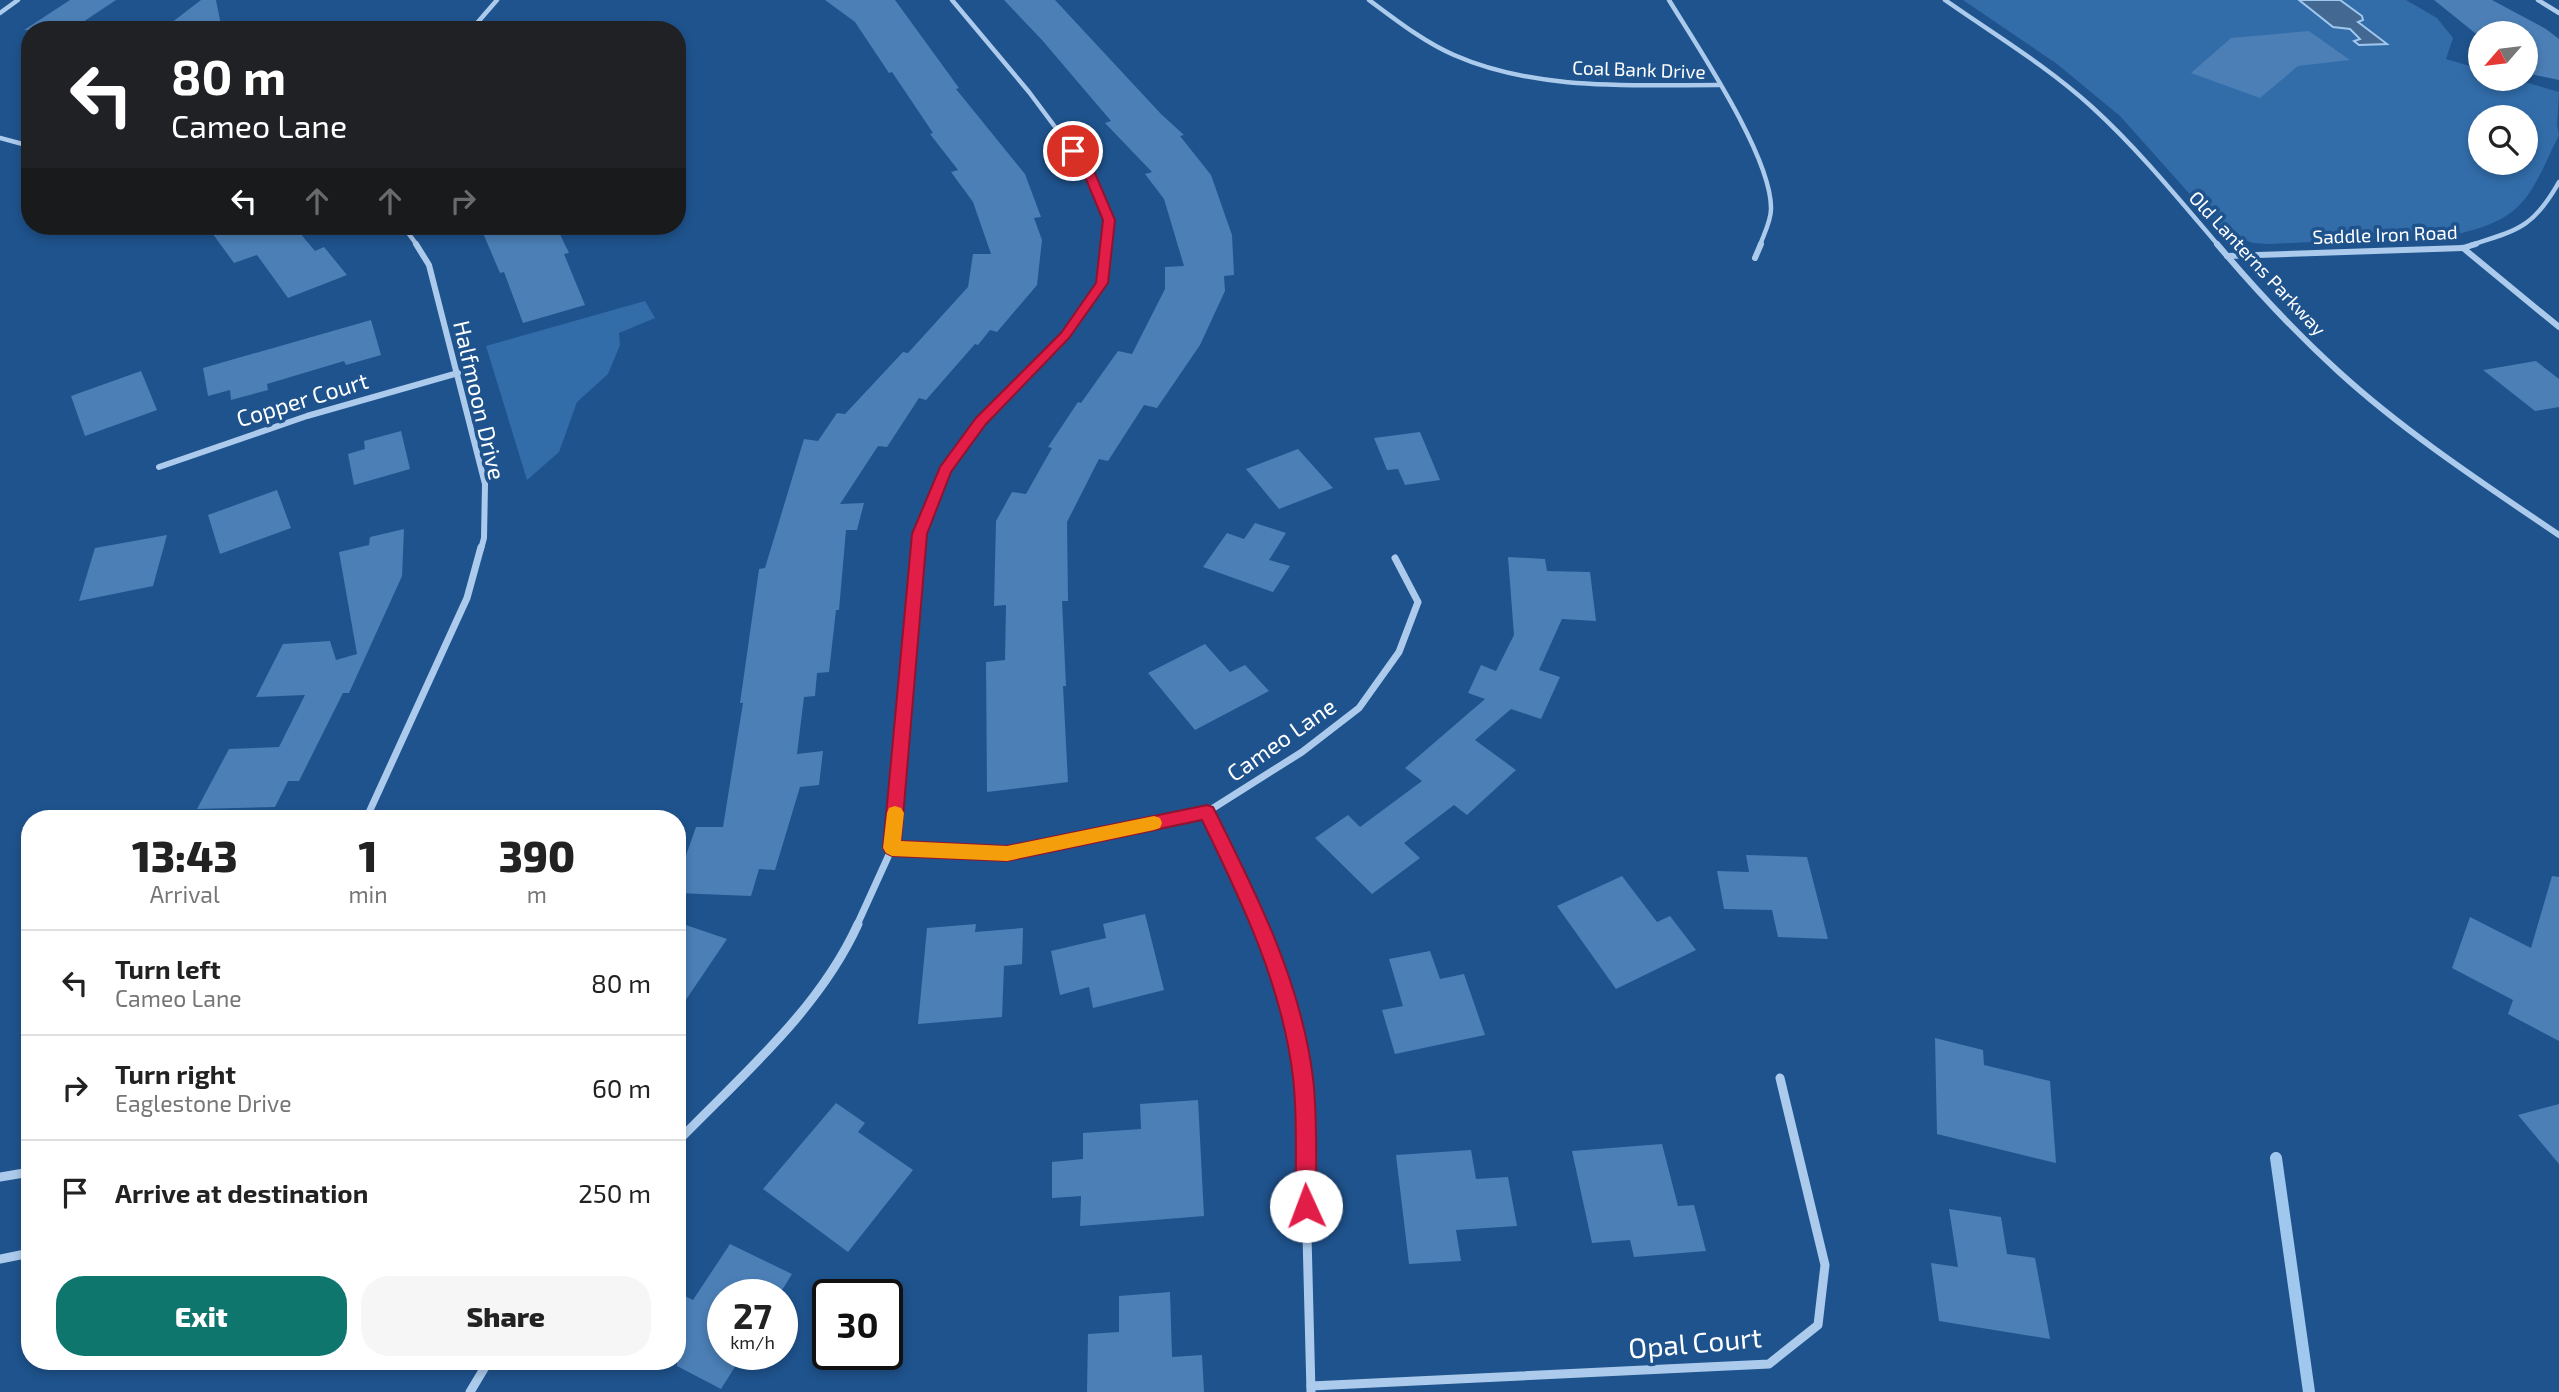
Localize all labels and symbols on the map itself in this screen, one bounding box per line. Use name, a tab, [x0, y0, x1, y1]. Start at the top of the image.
north arrow	[2468, 21, 2538, 91]
street label: Coal Bank Drive	[1572, 55, 1706, 83]
pin	[1043, 121, 1103, 181]
street label: Old Lanterns Parkway	[2185, 186, 2331, 340]
street label: Saddle Iron Road	[2312, 220, 2458, 248]
street label: Halfmoon Drive	[448, 318, 512, 482]
street label: Copper Court	[233, 366, 372, 432]
street label: Cameo Lane	[1221, 691, 1341, 787]
position arrow	[1269, 1169, 1343, 1243]
speed limit sign: 30	[812, 1279, 903, 1370]
street label: Opal Court	[1627, 1319, 1763, 1365]

